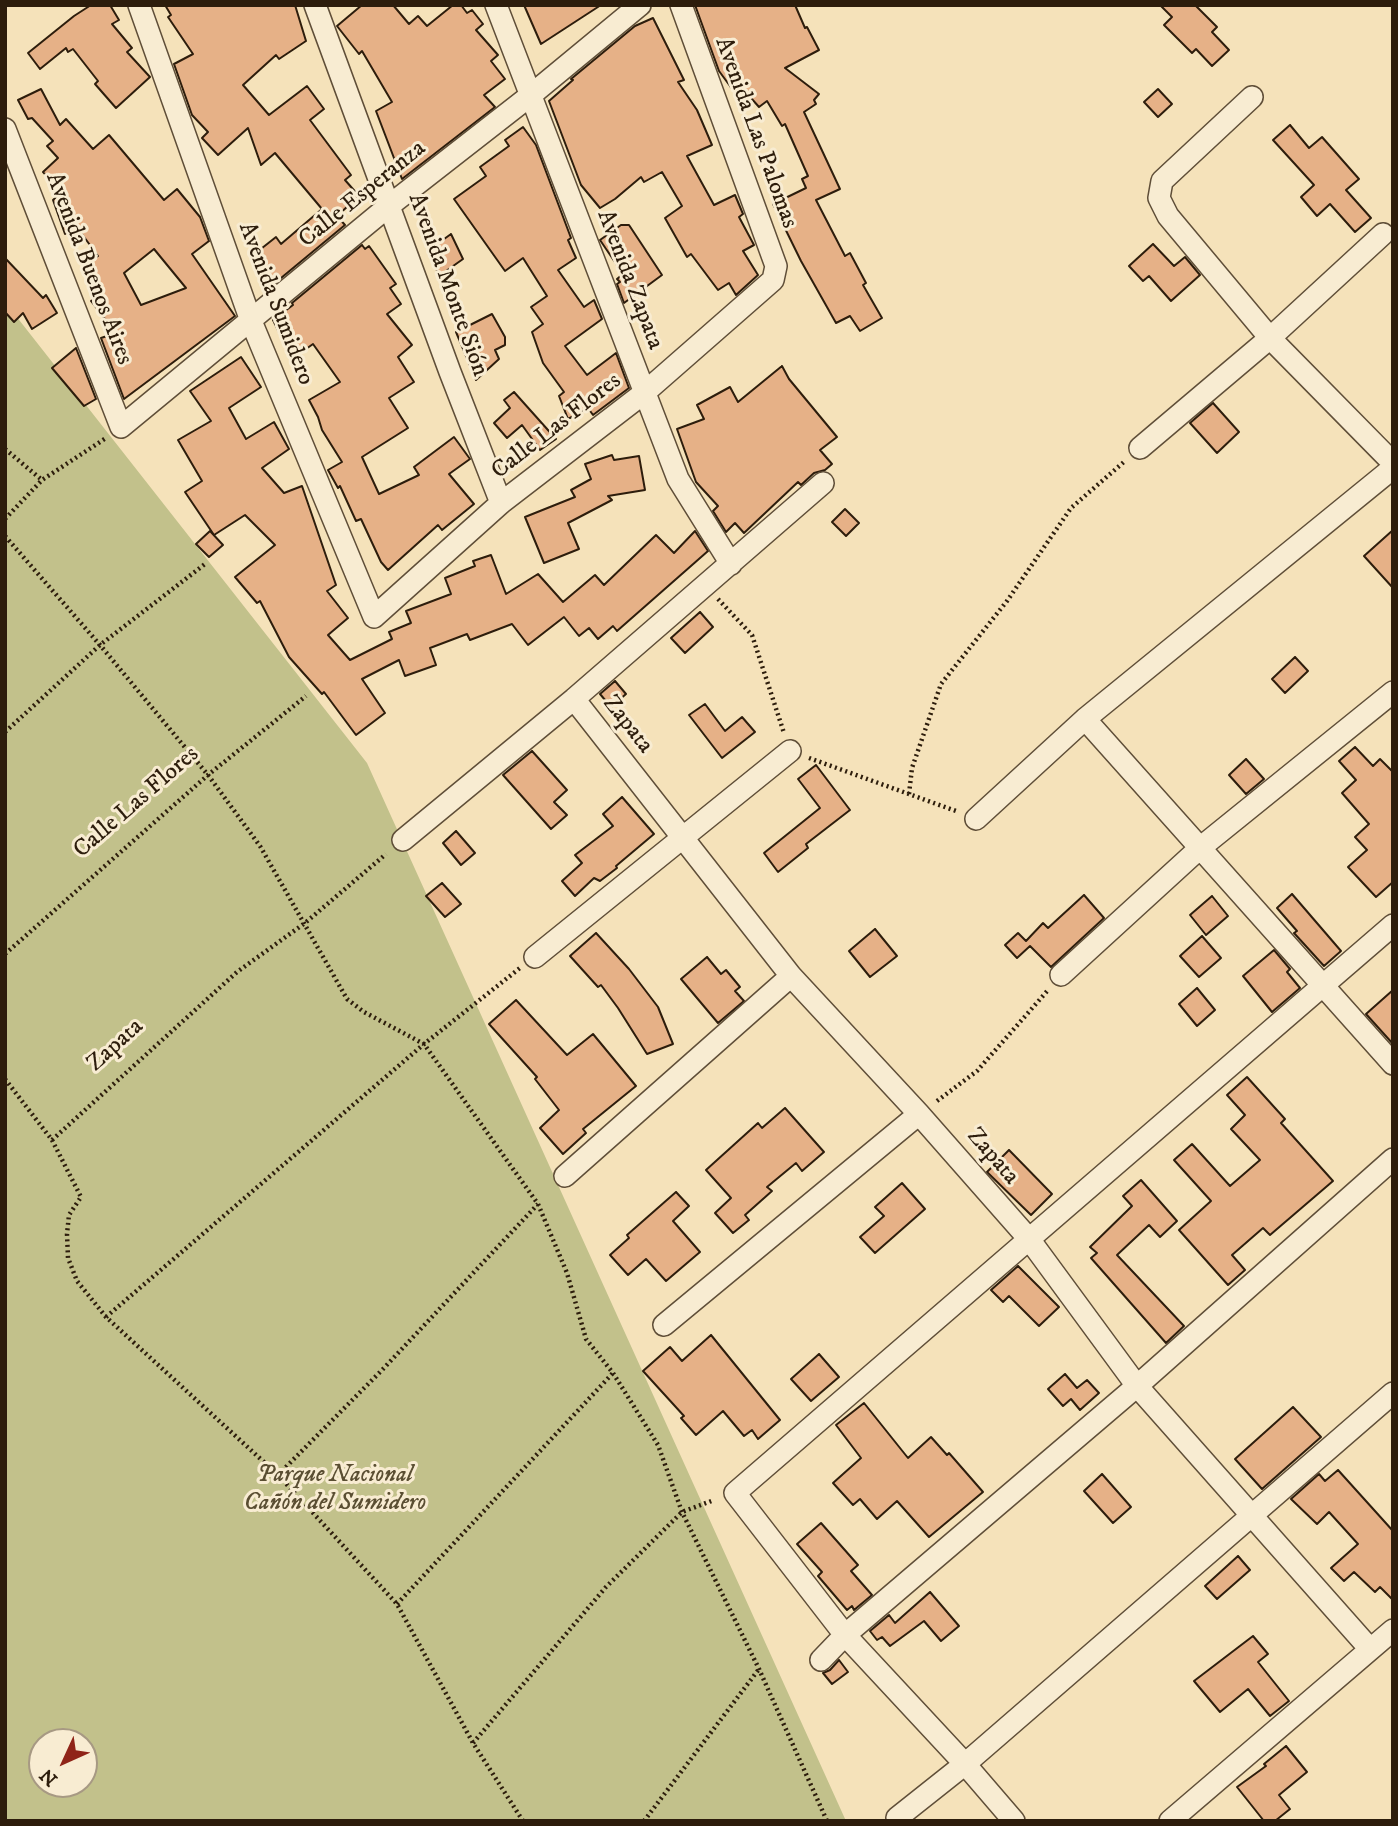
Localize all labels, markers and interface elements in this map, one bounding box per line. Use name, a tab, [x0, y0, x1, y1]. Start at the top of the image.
street label: Avenida Las Palomas	[707, 34, 803, 232]
street label: Calle Esperanza	[294, 135, 432, 255]
street label: Avenida Buenos Aires	[38, 169, 138, 369]
street label: Avenida Monte Sión	[401, 190, 493, 380]
street label: Avenida Zapata	[589, 206, 669, 354]
street label: Avenida Sumidero	[231, 218, 319, 390]
street label: Calle Las Flores	[486, 367, 628, 487]
street label: Zapata	[595, 690, 659, 760]
street label: Calle Las Flores	[68, 741, 206, 865]
street label: Zapata	[82, 1013, 150, 1079]
street label: Zapata	[960, 1123, 1024, 1191]
park label: Parque Nacional Cañón del Sumidero	[244, 1462, 426, 1518]
north arrow	[28, 1728, 98, 1798]
text: N	[36, 1763, 63, 1790]

